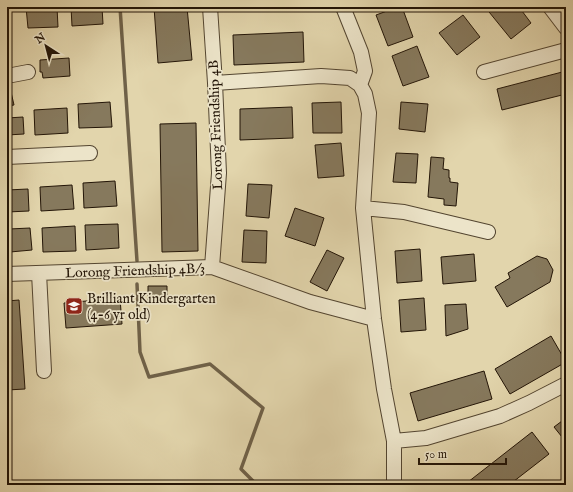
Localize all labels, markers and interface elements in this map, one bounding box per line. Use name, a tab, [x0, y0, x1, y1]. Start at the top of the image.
north arrow	[26, 26, 66, 66]
text: N	[32, 30, 49, 48]
street label: Lorong Friendship 4B	[205, 60, 227, 190]
street label: Lorong Friendship 4B/3	[65, 260, 205, 282]
place label: Brilliant Kindergarten (4-6 yr old)	[87, 290, 216, 324]
school or university icon: Brilliant Kindergarten (4-6 yr old)	[64, 296, 84, 316]
scale bar	[419, 440, 506, 466]
text: 50 m	[425, 447, 447, 462]

